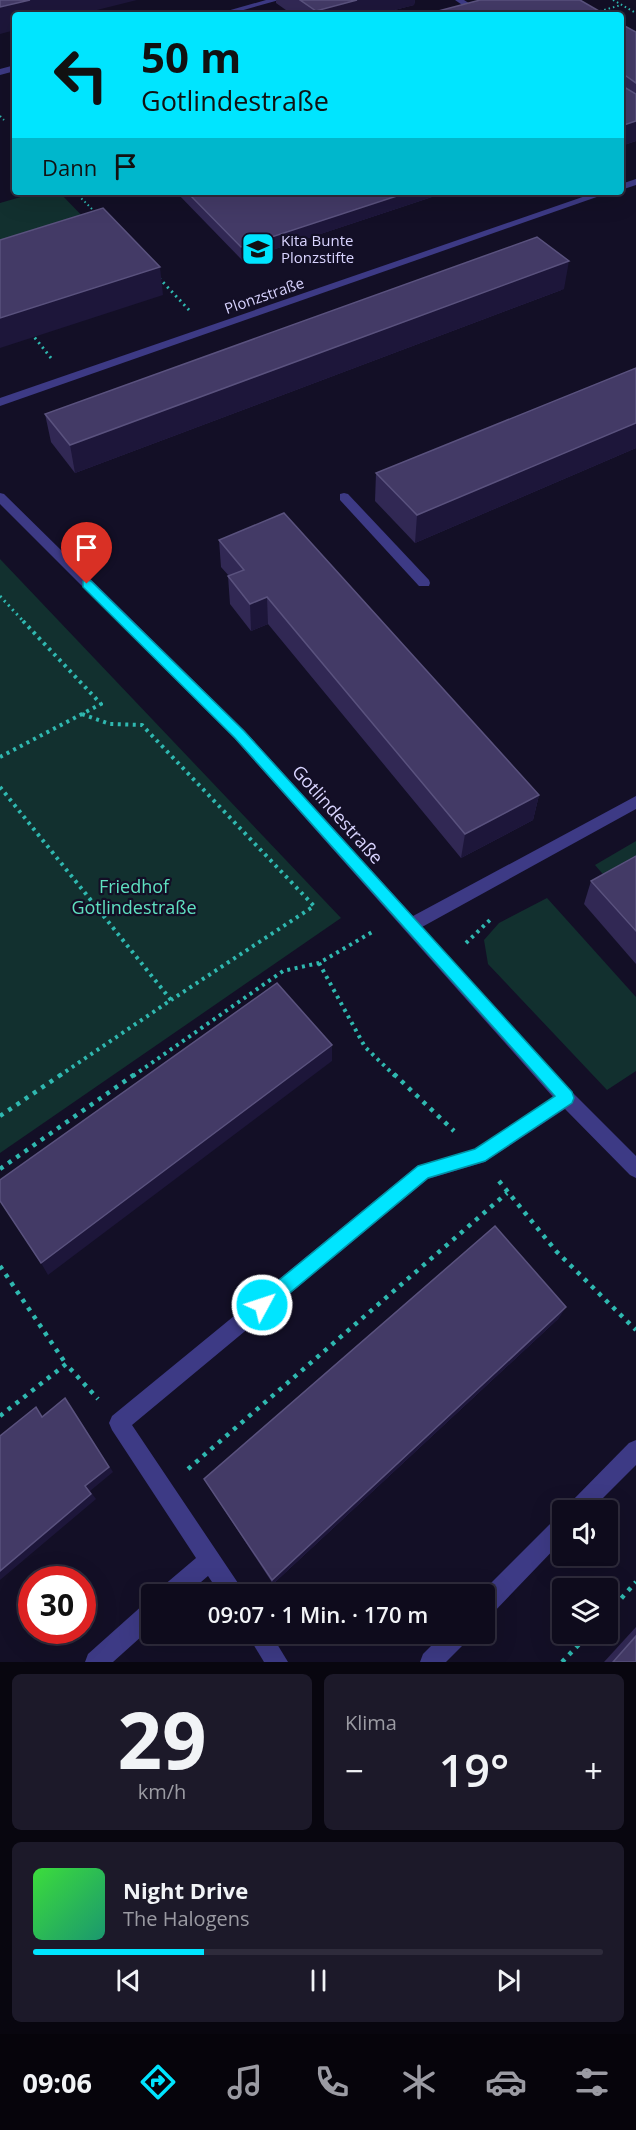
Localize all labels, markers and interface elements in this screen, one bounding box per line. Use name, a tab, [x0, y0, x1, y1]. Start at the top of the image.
text: 50 m	[141, 28, 241, 85]
icon: left	[42, 36, 120, 114]
text: Gotlindestraße	[141, 82, 329, 119]
icon: arrive	[109, 150, 142, 183]
text: Dann	[42, 152, 97, 182]
place label: Kita Bunte Plonzstifte	[281, 230, 354, 267]
school or university icon: Kita Bunte Plonzstifte	[240, 231, 276, 267]
street label: Plonzstraße	[222, 272, 306, 318]
pin	[61, 522, 112, 584]
icon: arrive	[70, 531, 103, 564]
street label: Gotlindestraße	[287, 759, 389, 869]
park label: Friedhof Gotlindestraße	[71, 874, 197, 919]
position arrow	[230, 1273, 294, 1337]
map controls	[552, 1500, 618, 1644]
button: sound	[552, 1500, 618, 1566]
speed limit sign: 30	[18, 1566, 96, 1644]
button: layers	[552, 1578, 618, 1644]
text: 09:07 · 1 Min. · 170 m	[208, 1599, 428, 1629]
text: 29	[117, 1686, 207, 1792]
text: Klima	[345, 1709, 397, 1736]
text: 19°	[439, 1739, 509, 1800]
text: −	[345, 1748, 364, 1793]
text: +	[584, 1748, 603, 1793]
text: km/h	[138, 1778, 186, 1805]
text: Night Drive	[123, 1875, 248, 1905]
text: The Halogens	[123, 1905, 250, 1932]
icon: previous	[112, 1964, 145, 1997]
icon: pause	[302, 1964, 335, 1997]
icon: next	[492, 1964, 525, 1997]
icon: directions	[137, 2061, 179, 2103]
icon: music	[224, 2061, 266, 2103]
icon: phone	[311, 2061, 353, 2103]
icon: climate	[398, 2061, 440, 2103]
icon: car	[485, 2061, 527, 2103]
icon: filters	[571, 2061, 613, 2103]
text: 09:06	[22, 2064, 92, 2101]

